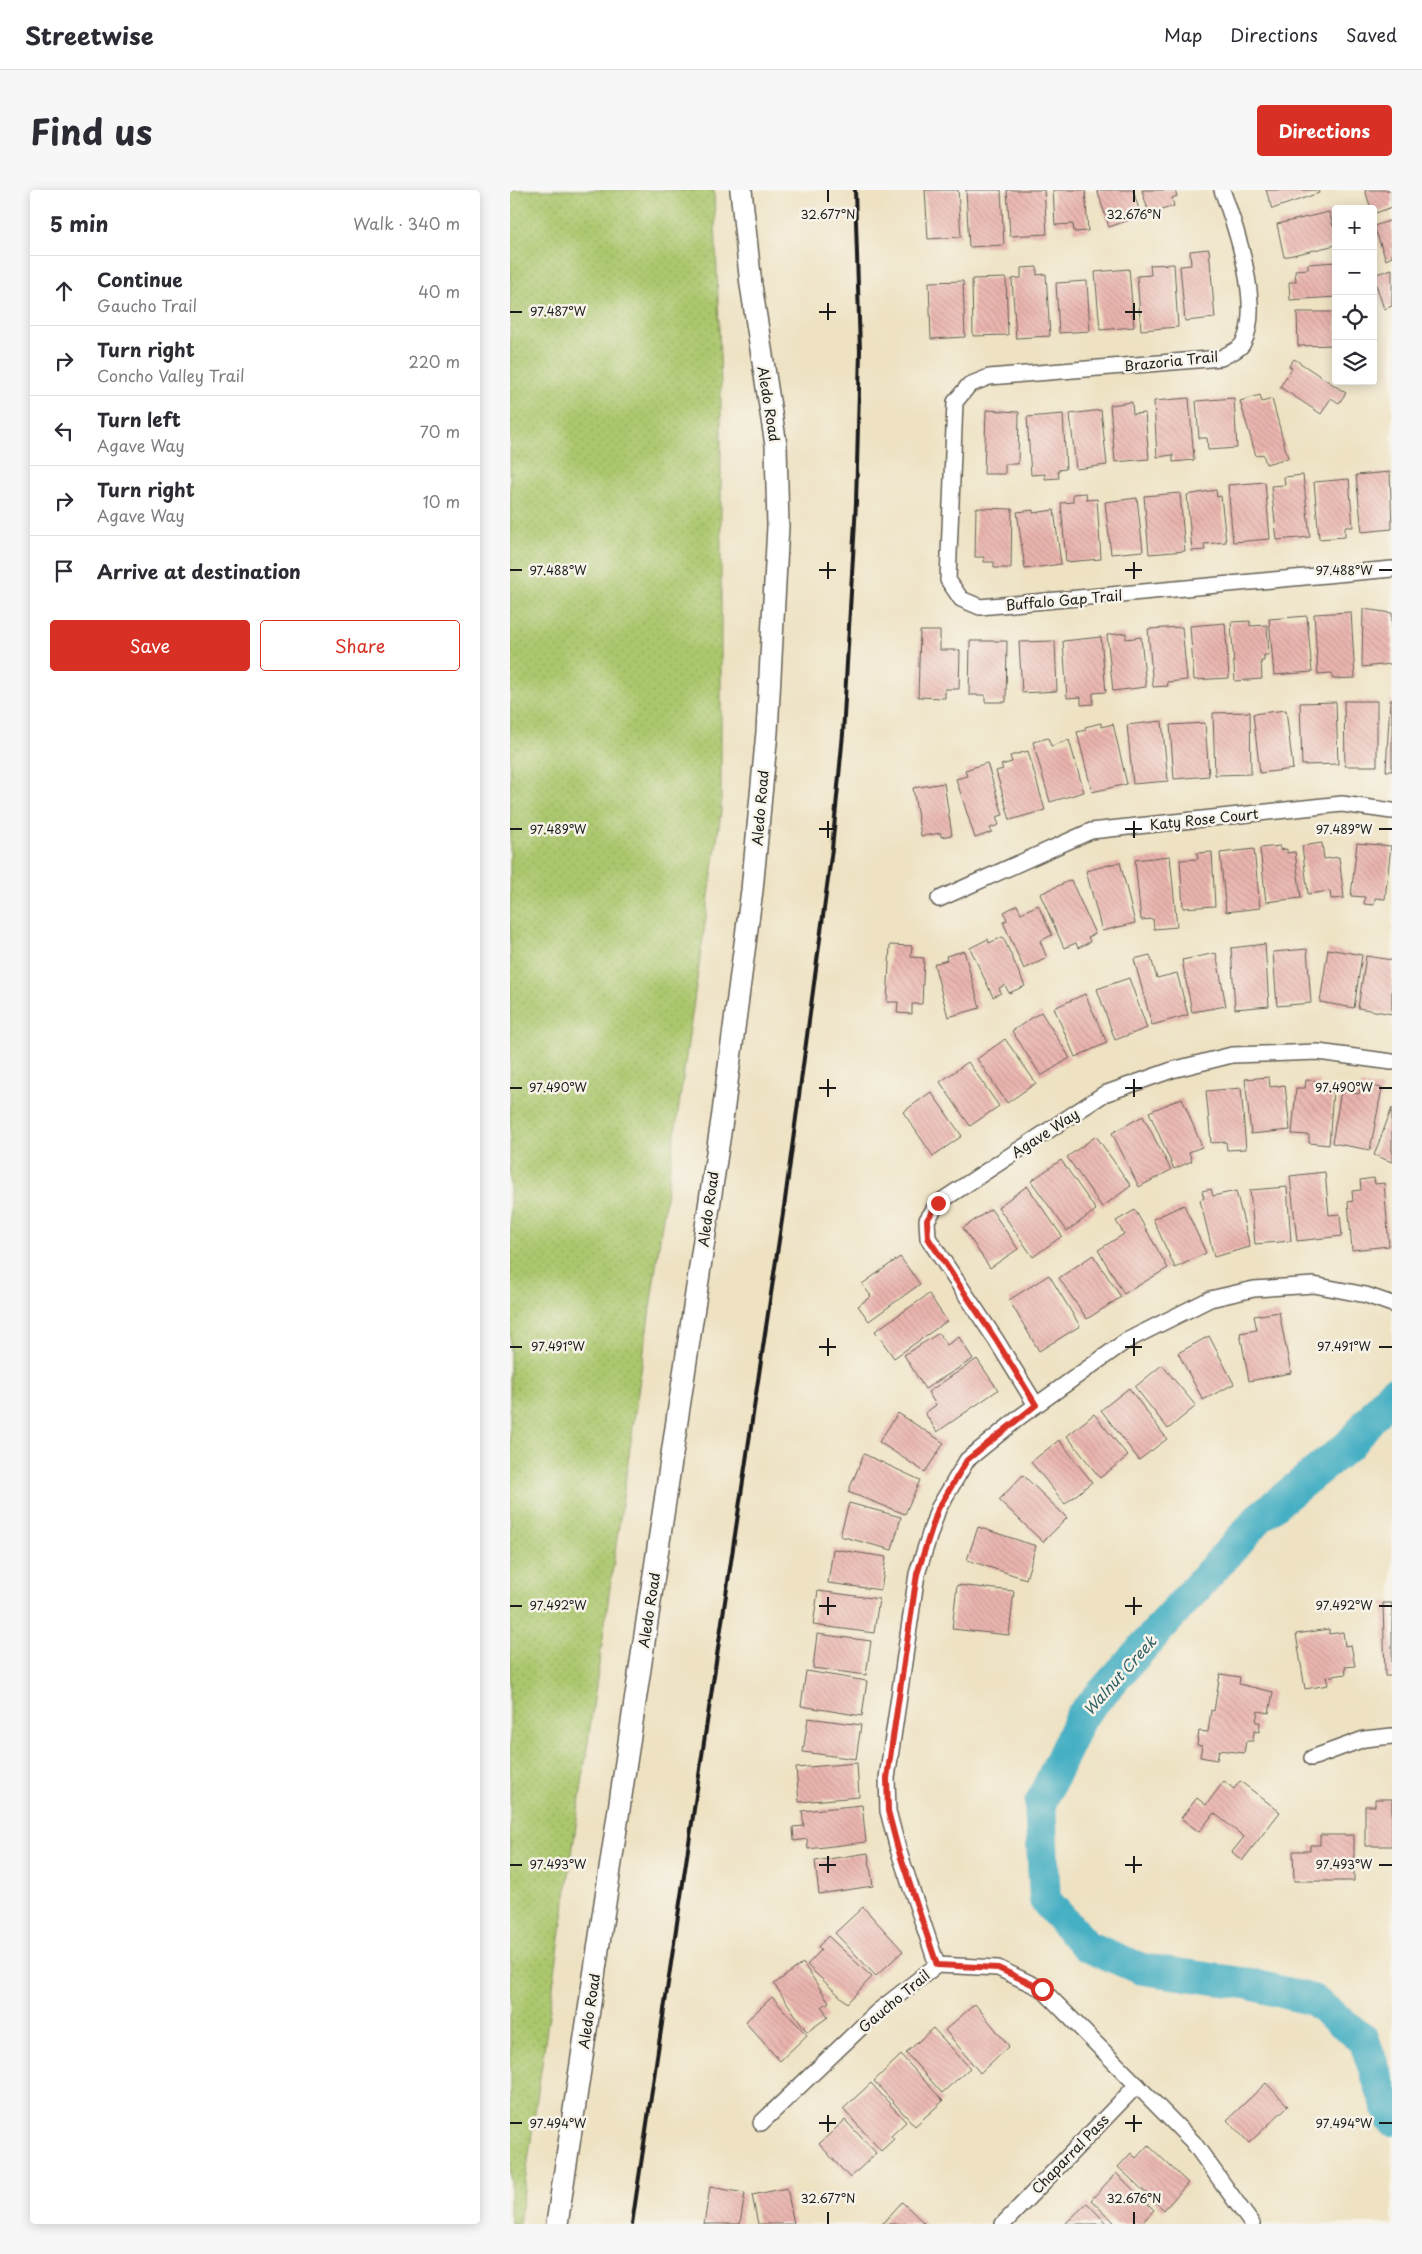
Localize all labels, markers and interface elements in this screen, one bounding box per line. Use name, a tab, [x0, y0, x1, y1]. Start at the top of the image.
text: Streetwise	[25, 17, 154, 53]
text: Map	[1164, 21, 1202, 48]
text: Directions	[1230, 21, 1318, 48]
text: Saved	[1346, 21, 1397, 48]
text: Find us	[30, 104, 152, 157]
button: Directions	[1257, 105, 1392, 156]
text: 32.677°N	[801, 205, 855, 223]
text: 32.676°N	[1107, 205, 1161, 223]
map controls	[1332, 205, 1377, 385]
button: +	[1332, 205, 1377, 250]
text: 5 min	[50, 207, 108, 239]
text: Walk · 340 m	[353, 211, 460, 235]
button: −	[1332, 250, 1377, 295]
text: Continue	[97, 265, 183, 293]
icon: ahead	[50, 277, 78, 305]
text: 40 m	[418, 279, 460, 303]
text: Gaucho Trail	[97, 293, 197, 317]
button: locate	[1332, 295, 1377, 340]
text: 97.487°W	[530, 302, 587, 320]
text: Turn right	[97, 335, 195, 363]
button: layers	[1332, 340, 1377, 385]
street label: Brazoria Trail	[1123, 346, 1219, 376]
icon: right	[50, 347, 78, 375]
text: 220 m	[409, 349, 460, 373]
text: Concho Valley Trail	[97, 363, 245, 387]
street label: Aledo Road	[753, 365, 785, 443]
text: Turn left	[97, 405, 181, 433]
icon: left	[50, 417, 78, 445]
text: 70 m	[420, 419, 460, 443]
text: Agave Way	[97, 433, 185, 457]
text: Turn right	[97, 475, 195, 503]
icon: right	[50, 487, 78, 515]
text: 10 m	[423, 489, 460, 513]
text: Agave Way	[97, 503, 185, 527]
icon: arrive	[50, 557, 78, 585]
text: Arrive at destination	[97, 557, 301, 585]
text: 97.488°W	[529, 561, 587, 579]
text: 97.488°W	[1315, 561, 1373, 579]
street label: Buffalo Gap Trail	[1005, 584, 1123, 616]
button: Save	[50, 620, 250, 671]
button: Share	[260, 620, 460, 671]
street label: Aledo Road	[746, 769, 774, 847]
street label: Katy Rose Court	[1149, 803, 1260, 835]
text: 97.489°W	[530, 820, 587, 838]
text: 97.489°W	[1316, 820, 1373, 838]
text: 97.490°W	[529, 1078, 588, 1096]
text: 97.490°W	[1315, 1078, 1374, 1096]
street label: Agave Way	[1007, 1103, 1083, 1163]
street label: Aledo Road	[692, 1170, 724, 1248]
route end	[927, 1192, 950, 1215]
text: 97.491°W	[531, 1337, 586, 1355]
text: 97.491°W	[1317, 1337, 1372, 1355]
street label: Aledo Road	[633, 1571, 665, 1649]
text: 97.492°W	[529, 1596, 587, 1614]
text: 97.492°W	[1315, 1596, 1373, 1614]
water label: Walnut Creek	[1077, 1630, 1162, 1720]
text: 97.493°W	[530, 1855, 587, 1873]
text: 97.493°W	[1316, 1855, 1373, 1873]
street label: Gaucho Trail	[854, 1965, 934, 2037]
street label: Aledo Road	[573, 1972, 605, 2050]
route start	[1031, 1978, 1054, 2001]
street label: Chaparral Pass	[1026, 2109, 1114, 2199]
text: 97.494°W	[530, 2114, 587, 2132]
text: 97.494°W	[1316, 2114, 1373, 2132]
text: 32.677°N	[801, 2189, 855, 2207]
text: 32.676°N	[1107, 2189, 1161, 2207]

